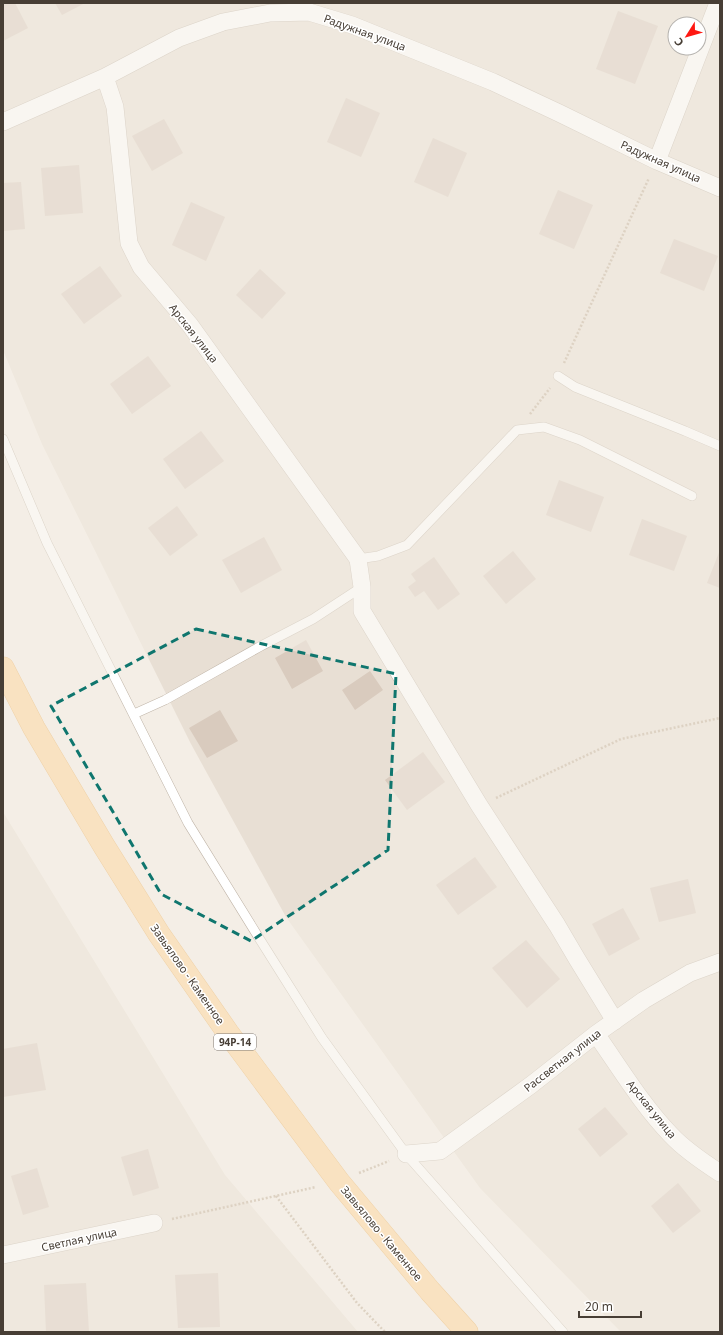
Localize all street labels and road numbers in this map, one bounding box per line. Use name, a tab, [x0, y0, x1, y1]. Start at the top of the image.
street label: Радужная улица	[322, 10, 408, 54]
street label: Радужная улица	[618, 137, 704, 185]
street label: Арская улица	[166, 300, 222, 366]
street label: Завьялово - Каменное	[148, 921, 228, 1027]
street label: Рассветная улица	[520, 1025, 604, 1095]
road number: 94Р-14	[214, 1034, 256, 1050]
street label: Арская улица	[624, 1077, 680, 1141]
street label: Завьялово - Каменное	[338, 1182, 426, 1284]
street label: Светлая улица	[40, 1224, 118, 1254]

